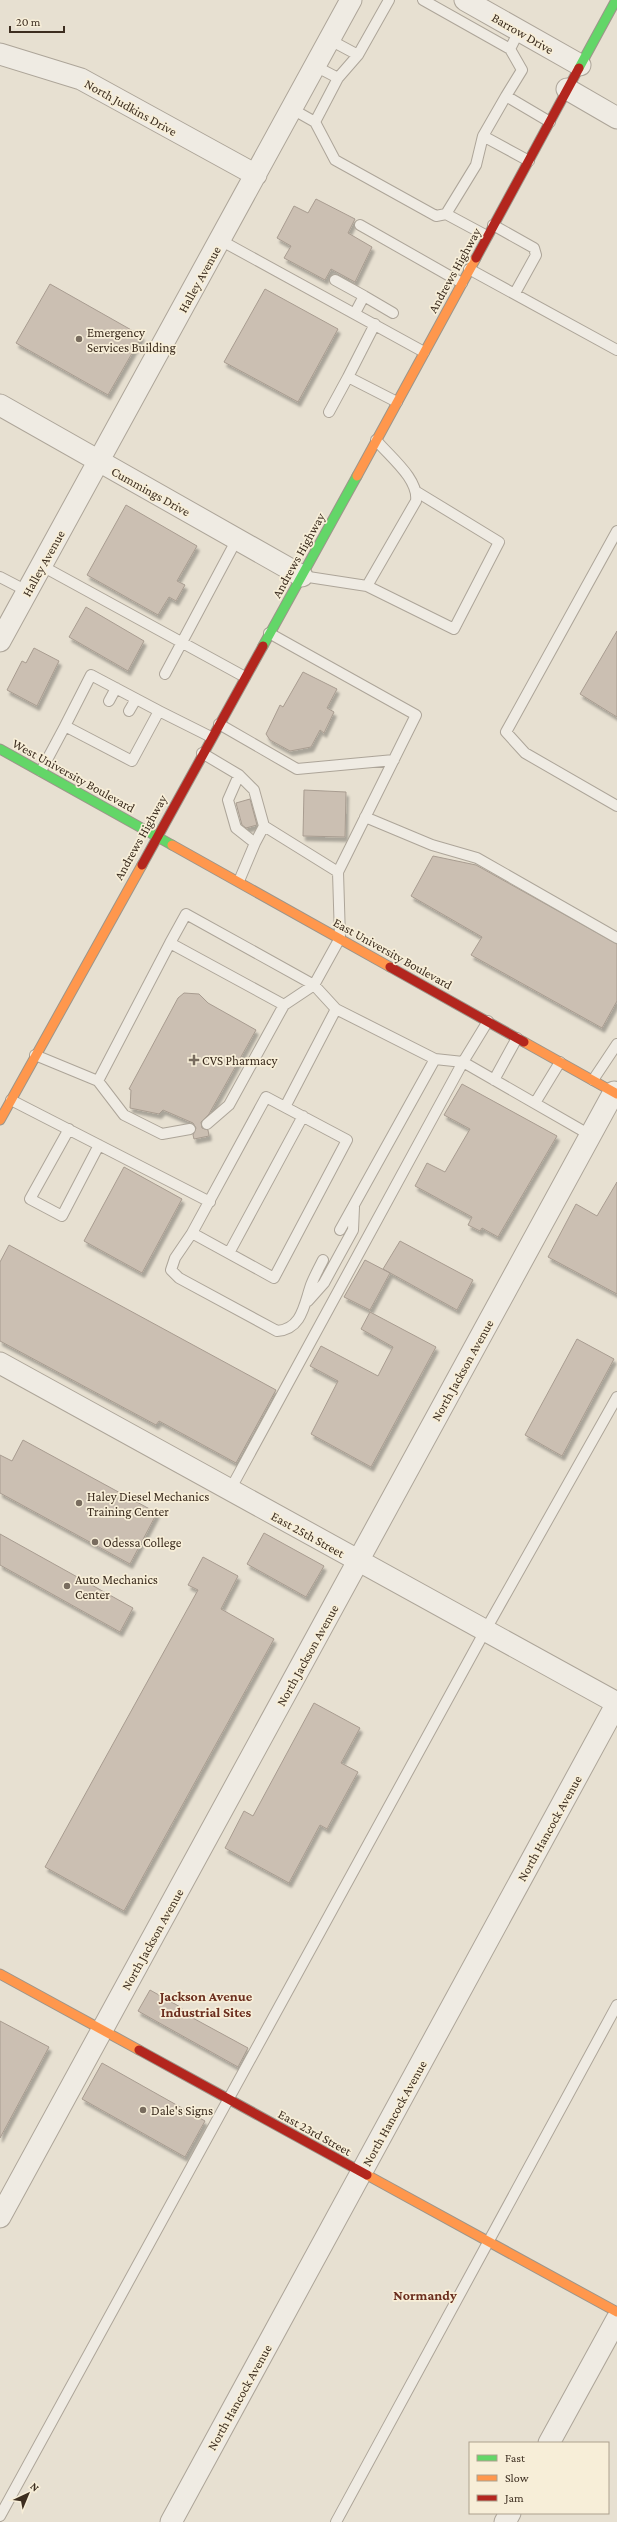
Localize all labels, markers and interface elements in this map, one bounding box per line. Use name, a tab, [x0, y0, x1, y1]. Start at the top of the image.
scale bar	[10, 8, 64, 34]
street label: Barrow Drive	[489, 10, 557, 57]
text: 20 m	[16, 15, 41, 29]
street label: North Judkins Drive	[82, 76, 180, 139]
street label: Andrews Highway	[425, 224, 484, 315]
street label: Halley Avenue	[175, 243, 224, 315]
place label: Emergency Services Building	[87, 325, 176, 355]
marker: Emergency Services Building	[74, 334, 84, 344]
street label: Cummings Drive	[109, 464, 193, 519]
street label: Andrews Highway	[269, 509, 328, 600]
street label: Halley Avenue	[19, 527, 68, 599]
street label: West University Boulevard	[10, 735, 138, 815]
street label: Andrews Highway	[111, 791, 170, 882]
street label: East University Boulevard	[331, 914, 455, 992]
place label: CVS Pharmacy	[202, 1053, 278, 1068]
marker: CVS Pharmacy	[189, 1055, 199, 1065]
street label: North Jackson Avenue	[428, 1317, 497, 1424]
place label: Haley Diesel Mechanics Training Center	[87, 1489, 209, 1519]
marker: Haley Diesel Mechanics Training Center	[74, 1498, 84, 1508]
street label: East 25th Street	[269, 1508, 348, 1561]
place label: Odessa College	[103, 1535, 182, 1550]
marker: Odessa College	[90, 1537, 100, 1547]
place label: Auto Mechanics Center	[75, 1572, 158, 1602]
marker: Auto Mechanics Center	[62, 1581, 72, 1591]
street label: North Jackson Avenue	[273, 1602, 342, 1709]
street label: North Hancock Avenue	[514, 1772, 585, 1884]
street label: North Jackson Avenue	[118, 1886, 187, 1993]
district label: Jackson Avenue Industrial Sites	[158, 1988, 253, 2020]
street label: North Hancock Avenue	[359, 2057, 430, 2169]
place label: Dale's Signs	[151, 2103, 213, 2118]
marker: Dale's Signs	[138, 2105, 148, 2115]
street label: East 23rd Street	[276, 2106, 355, 2159]
district label: Normandy	[393, 2287, 457, 2303]
street label: North Hancock Avenue	[204, 2341, 275, 2453]
legend	[469, 2442, 609, 2514]
text: Fast	[505, 2451, 526, 2465]
text: Slow	[505, 2471, 529, 2485]
north arrow	[8, 2474, 48, 2514]
text: N	[28, 2480, 42, 2494]
text: Jam	[504, 2491, 524, 2505]

